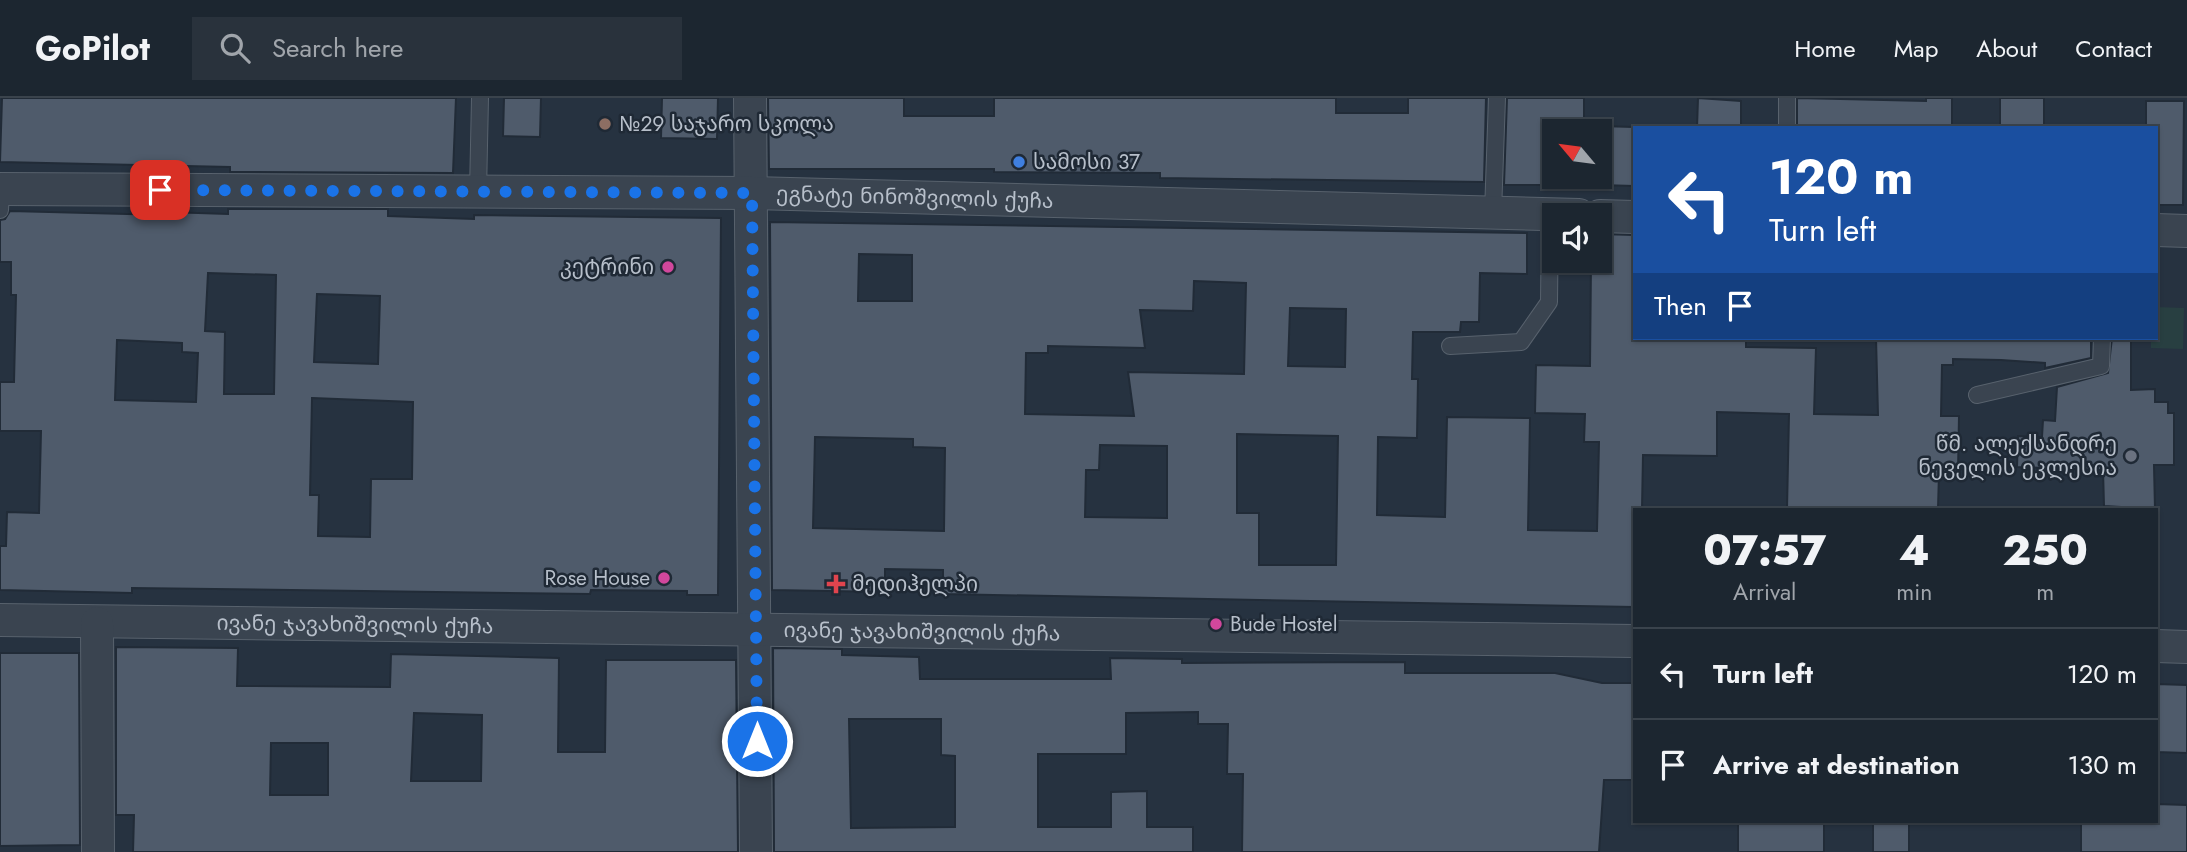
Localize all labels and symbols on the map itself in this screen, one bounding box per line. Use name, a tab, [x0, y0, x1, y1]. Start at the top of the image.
place label: №29 საჯარო სკოლა	[619, 109, 834, 139]
marker: №29 საჯარო სკოლა	[597, 116, 613, 132]
north arrow	[1542, 119, 1612, 189]
place label: სამოსი 37	[1033, 147, 1140, 177]
marker: სამოსი 37	[1011, 154, 1027, 170]
pin	[130, 160, 190, 220]
street label: ეგნატე ნინოშვილის ქუჩა	[776, 179, 1054, 216]
place label: კეტრინი	[560, 252, 654, 282]
marker: კეტრინი	[660, 259, 676, 275]
place label: წმ. ალექსანდრე ნეველის ეკლესია	[1918, 429, 2117, 483]
marker: წმ. ალექსანდრე ნეველის ეკლესია	[2123, 448, 2139, 464]
place label: Rose House	[544, 563, 650, 593]
place label: მედიჰელპი	[852, 569, 978, 599]
marker: Rose House	[656, 570, 672, 586]
marker: მედიჰელპი	[826, 574, 846, 594]
street label: ივანე ჯავახიშვილის ქუჩა	[216, 608, 494, 641]
place label: Bude Hostel	[1230, 609, 1337, 639]
street label: ივანე ჯავახიშვილის ქუჩა	[783, 615, 1061, 649]
marker: Bude Hostel	[1208, 616, 1224, 632]
position arrow	[720, 704, 794, 778]

